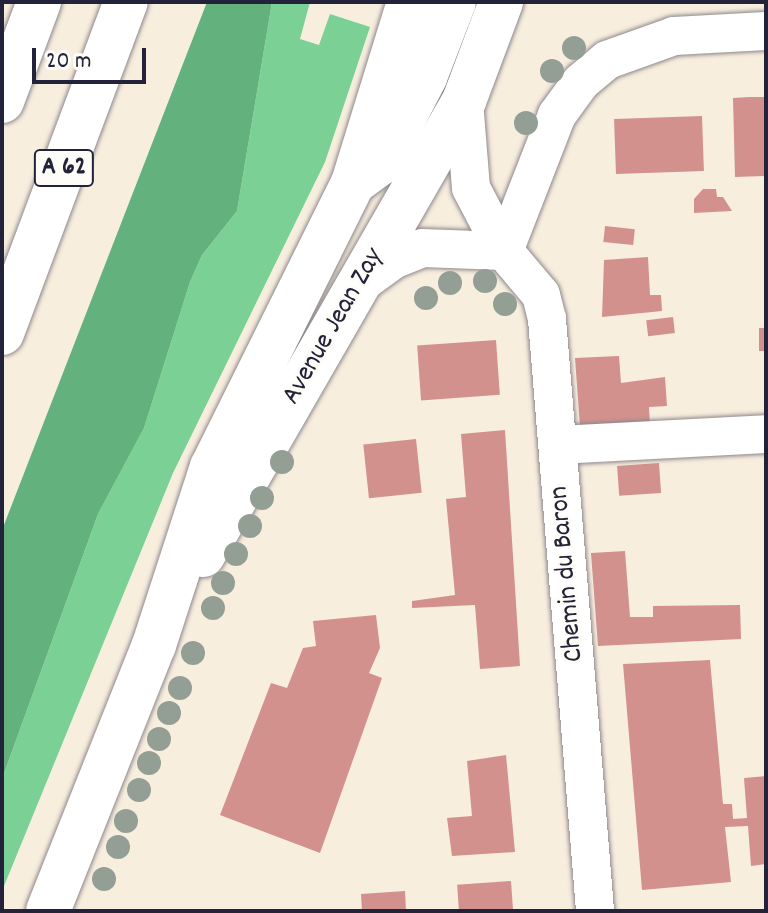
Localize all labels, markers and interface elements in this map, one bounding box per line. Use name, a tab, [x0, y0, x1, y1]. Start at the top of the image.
scale bar	[36, 32, 150, 82]
text: 20 m	[46, 45, 92, 79]
road number: A 62	[32, 146, 96, 190]
street label: Avenue Jean Zay	[276, 243, 392, 411]
street label: Chemin du Baron	[544, 485, 592, 663]

